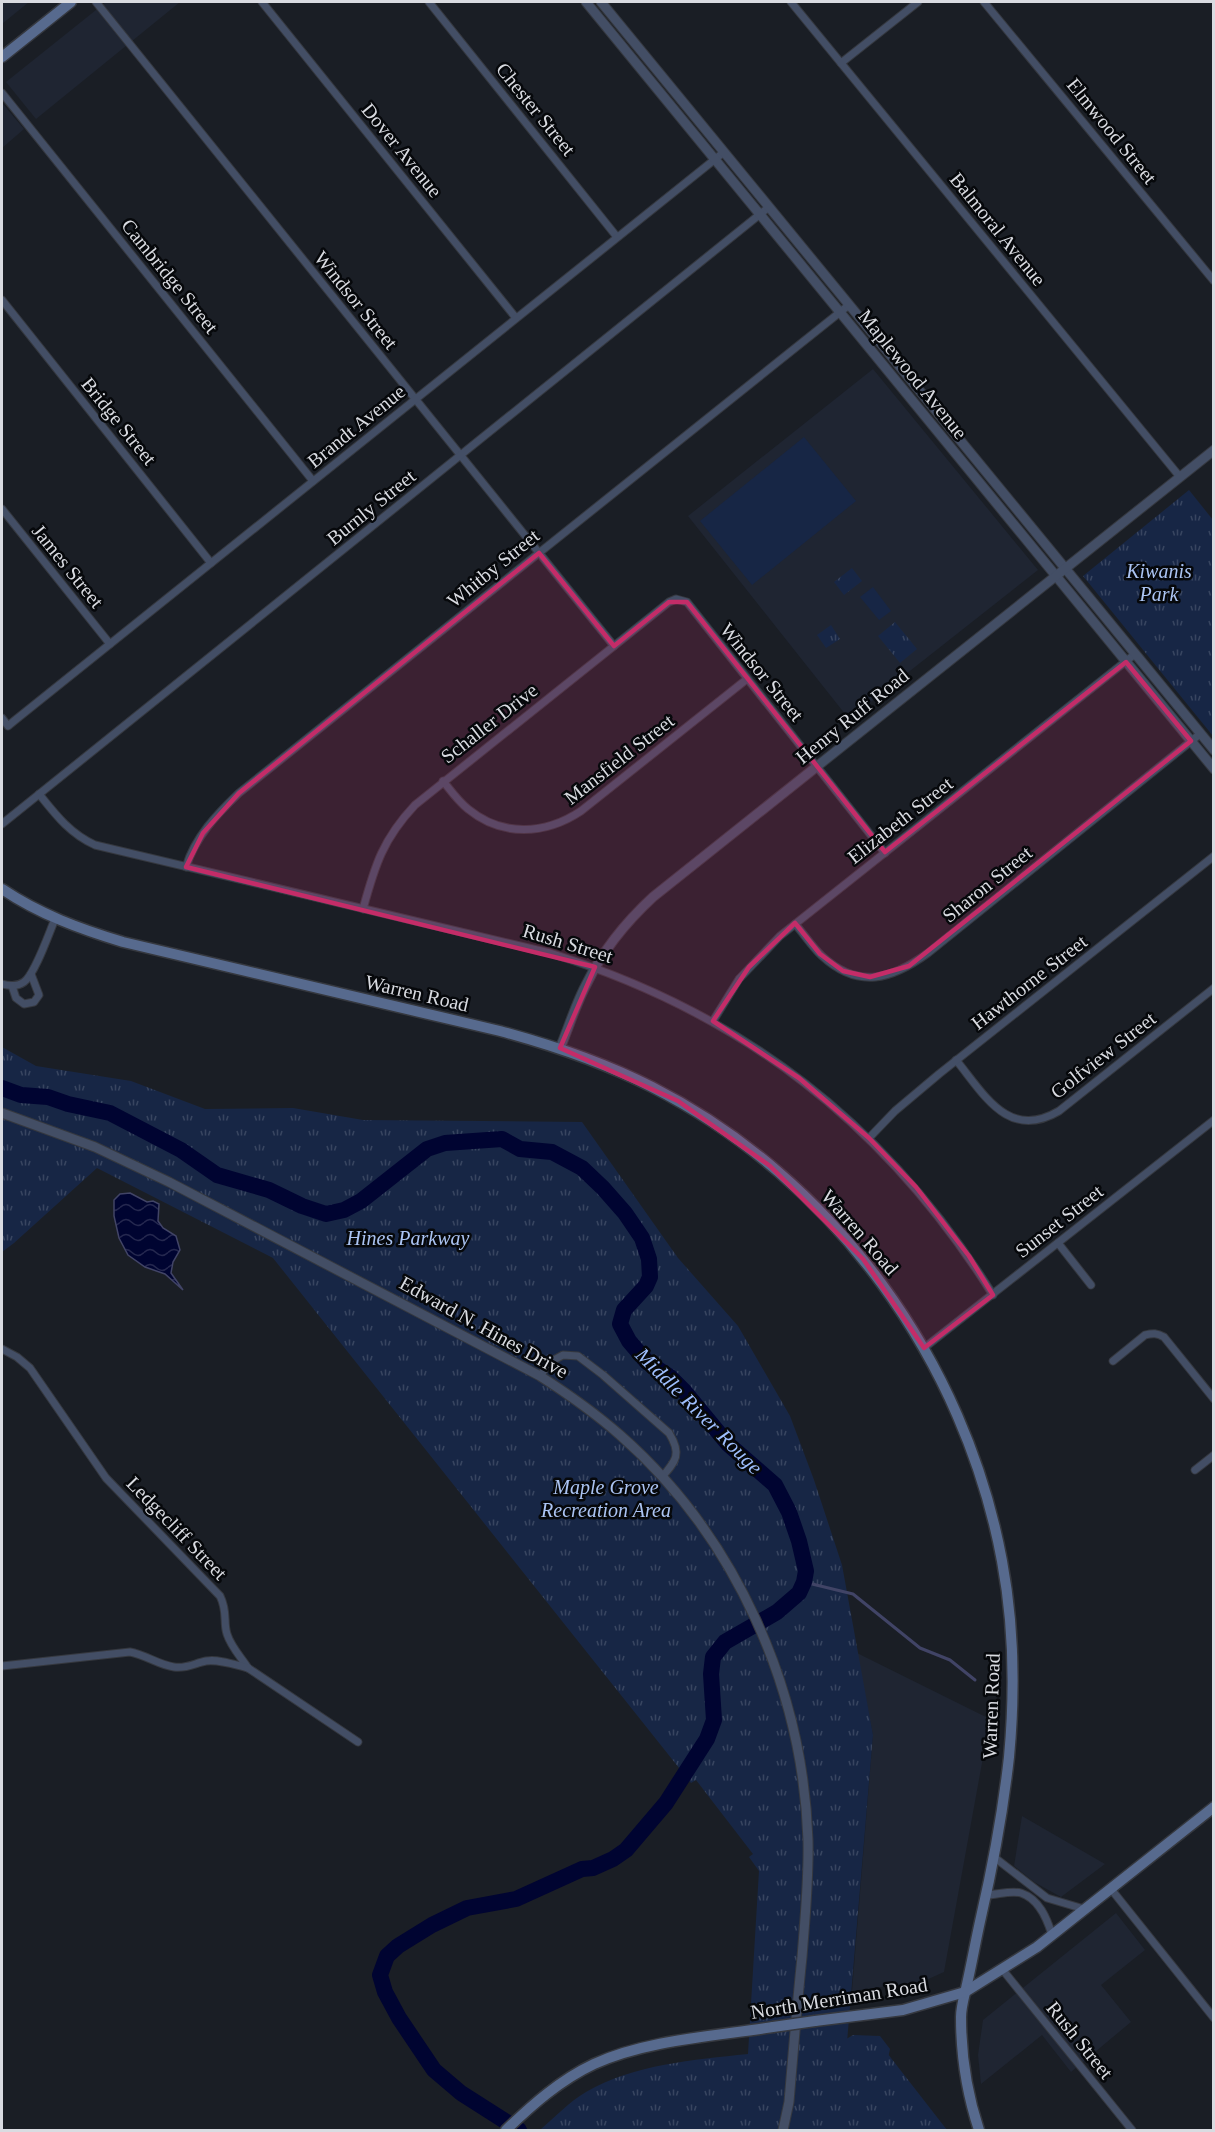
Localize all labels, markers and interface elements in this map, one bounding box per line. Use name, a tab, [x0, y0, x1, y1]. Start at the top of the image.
street label: Chester Street	[492, 58, 580, 160]
street label: Elmwood Street	[1063, 74, 1162, 189]
street label: Dover Avenue	[357, 99, 447, 202]
street label: Balmoral Avenue	[946, 168, 1050, 290]
street label: Cambridge Street	[116, 214, 223, 338]
street label: Windsor Street	[310, 247, 402, 354]
street label: Maplewood Avenue	[853, 305, 972, 444]
street label: Bridge Street	[76, 373, 161, 470]
street label: Brandt Avenue	[303, 380, 409, 472]
street label: Burnly Street	[322, 464, 421, 550]
street label: James Street	[28, 520, 108, 612]
street label: Whitby Street	[443, 524, 544, 612]
park label: Kiwanis Park	[1125, 560, 1192, 605]
street label: Windsor Street	[716, 619, 808, 726]
street label: Henry Ruff Road	[791, 664, 913, 769]
street label: Schaller Drive	[436, 679, 542, 767]
street label: Mansfield Street	[560, 709, 678, 809]
street label: Elizabeth Street	[843, 772, 957, 868]
street label: Sharon Street	[938, 841, 1036, 927]
street label: Rush Street	[520, 919, 616, 967]
street label: Hawthorne Street	[967, 930, 1091, 1034]
street label: Warren Road	[363, 970, 471, 1016]
street label: Golfview Street	[1046, 1007, 1160, 1103]
street label: Sunset Street	[1011, 1180, 1107, 1262]
street label: Warren Road	[817, 1185, 903, 1279]
park label: Hines Parkway	[346, 1227, 469, 1250]
street label: Edward N. Hines Drive	[396, 1272, 572, 1382]
water label: Middle River Rouge	[630, 1342, 767, 1479]
street label: Ledgecliff Street	[122, 1472, 232, 1585]
park label: Maple Grove Recreation Area	[540, 1476, 671, 1521]
street label: Warren Road	[978, 1653, 1004, 1759]
street label: North Merriman Road	[749, 1973, 929, 2023]
street label: Rush Street	[1042, 1997, 1118, 2083]

